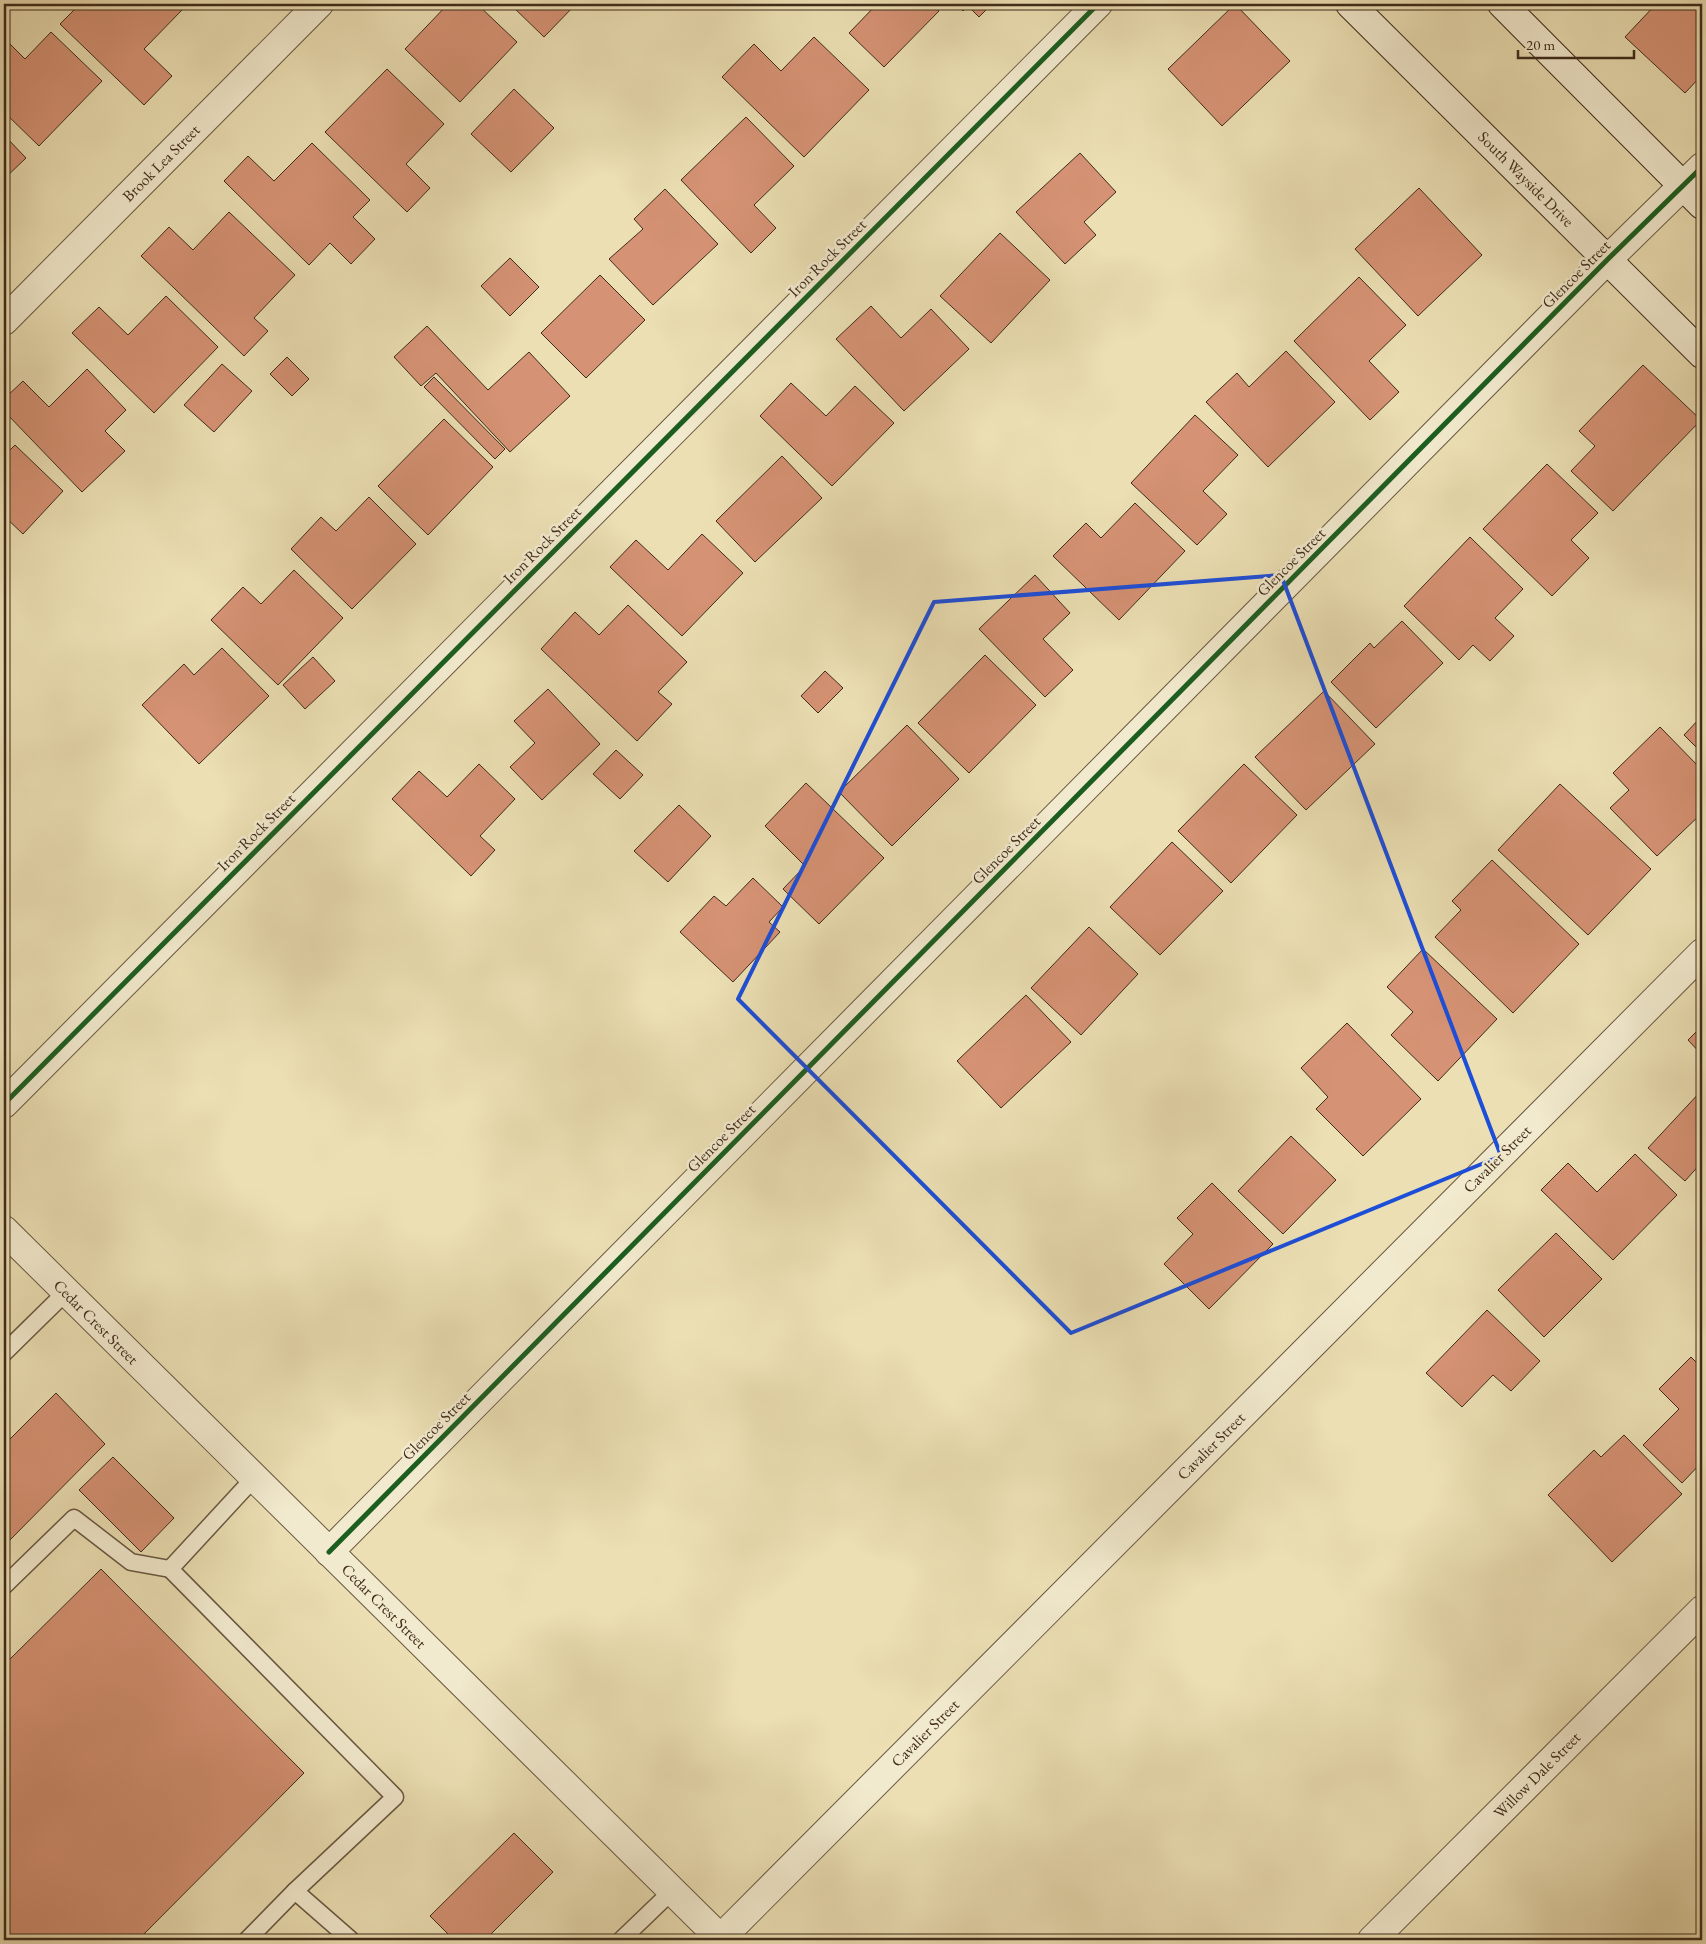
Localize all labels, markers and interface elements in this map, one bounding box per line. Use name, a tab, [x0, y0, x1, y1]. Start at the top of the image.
scale bar	[1518, 28, 1635, 60]
text: 20 m	[1526, 35, 1555, 54]
street label: Brook Lea Street	[118, 120, 204, 206]
street label: South Wayside Drive	[1474, 127, 1578, 231]
street label: Iron Rock Street	[783, 214, 871, 302]
street label: Glencoe Street	[1537, 235, 1615, 313]
street label: Iron Rock Street	[498, 501, 586, 589]
street label: Glencoe Street	[1252, 523, 1330, 601]
street label: Iron Rock Street	[212, 788, 300, 876]
street label: Glencoe Street	[967, 811, 1045, 889]
street label: Glencoe Street	[682, 1099, 760, 1177]
street label: Cavalier Street	[1458, 1120, 1536, 1198]
street label: Cedar Crest Street	[49, 1275, 143, 1369]
street label: Glencoe Street	[397, 1387, 475, 1465]
street label: Cavalier Street	[1172, 1407, 1250, 1485]
street label: Cedar Crest Street	[337, 1559, 431, 1653]
street label: Cavalier Street	[886, 1694, 964, 1772]
street label: Willow Dale Street	[1489, 1727, 1585, 1823]

